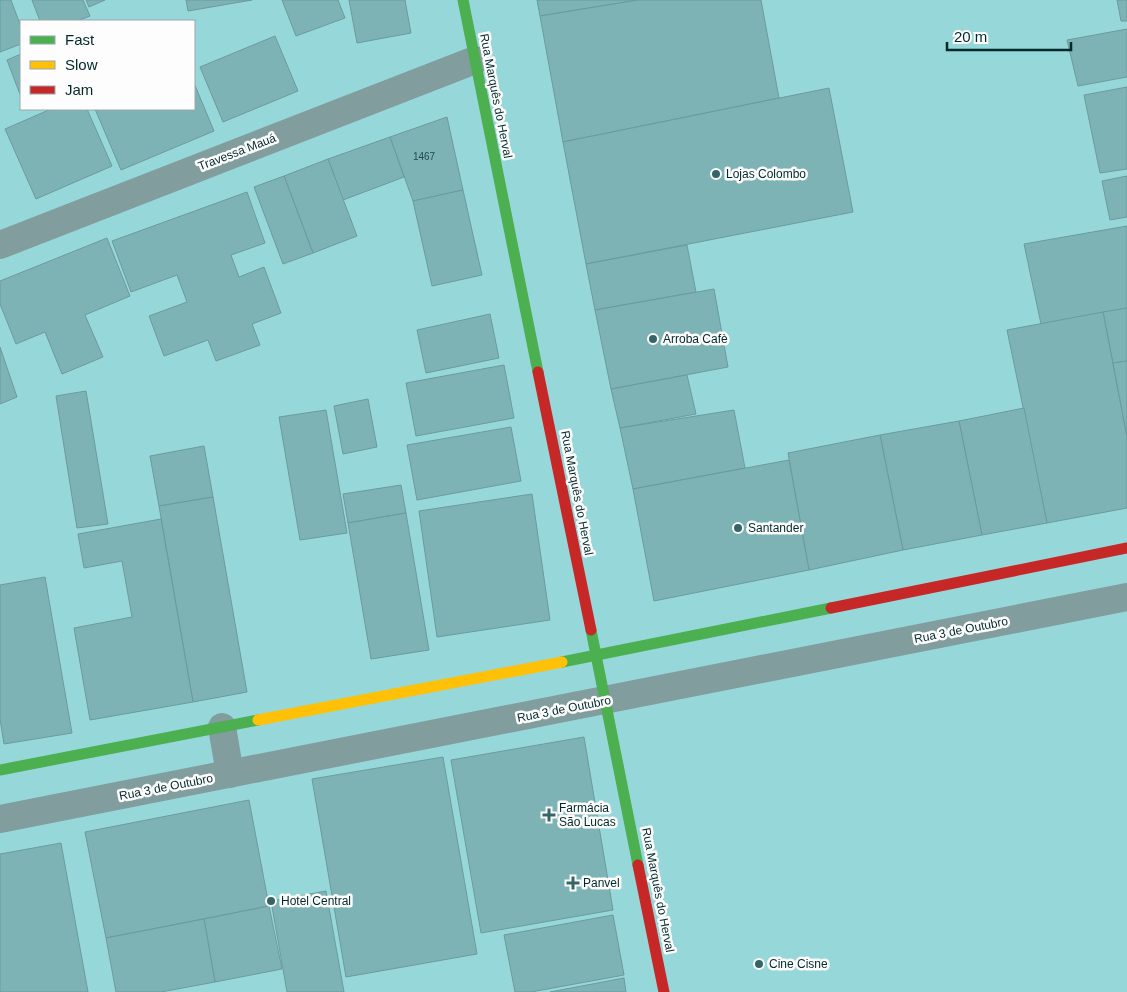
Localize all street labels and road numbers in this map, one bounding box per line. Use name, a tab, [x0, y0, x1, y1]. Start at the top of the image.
street label: Rua Marquês do Herval	[477, 32, 515, 160]
street label: Travessa Mauá	[196, 131, 278, 173]
street label: Rua Marquês do Herval	[558, 429, 596, 557]
street label: Rua 3 de Outubro	[913, 614, 1009, 646]
street label: Rua 3 de Outubro	[516, 693, 612, 725]
street label: Rua 3 de Outubro	[118, 771, 214, 803]
street label: Rua Marquês do Herval	[639, 826, 677, 954]

